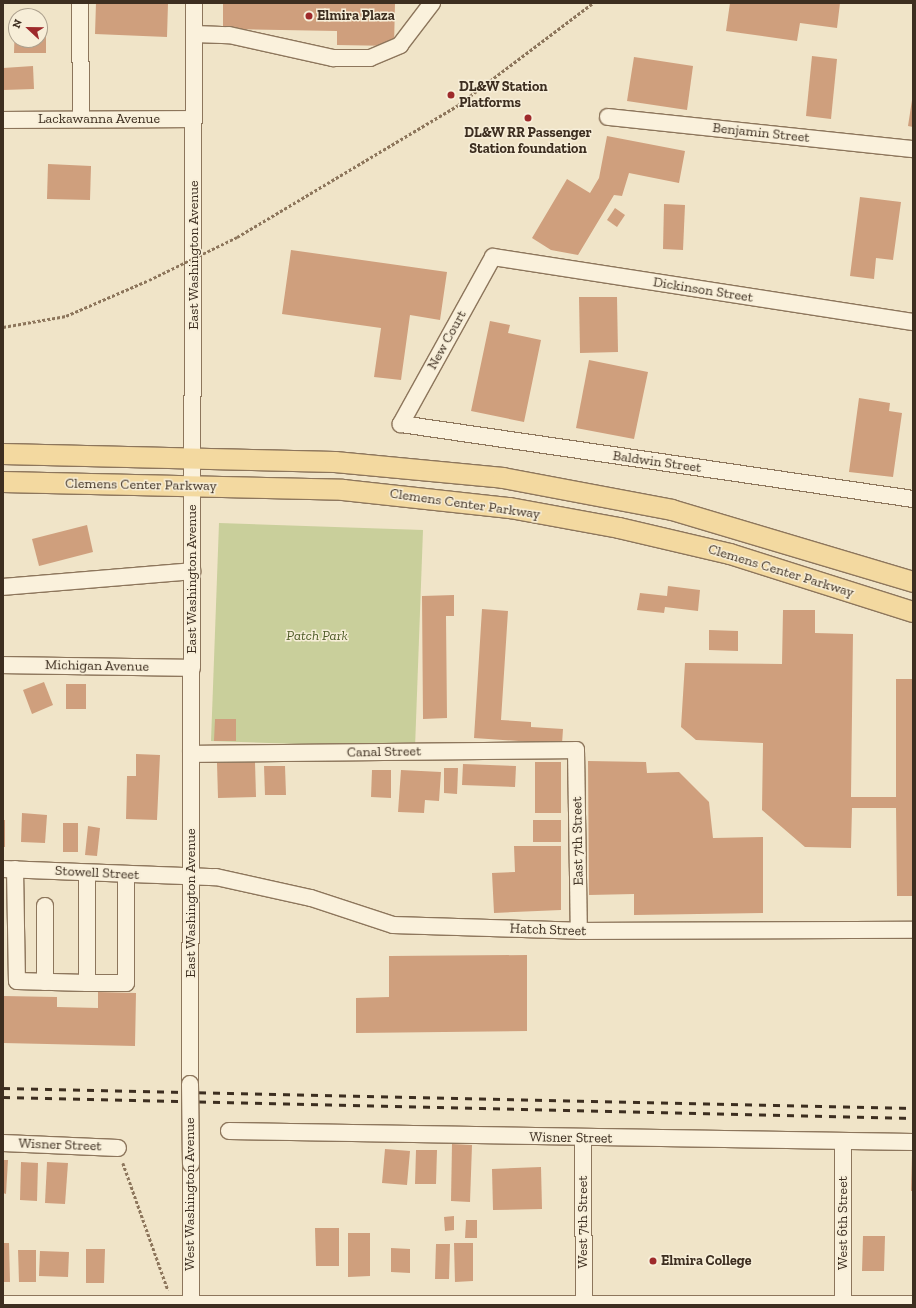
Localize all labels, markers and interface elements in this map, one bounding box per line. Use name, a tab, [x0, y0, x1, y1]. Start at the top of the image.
north arrow	[8, 8, 48, 48]
place label: Elmira Plaza	[317, 8, 395, 24]
marker: Elmira Plaza	[304, 11, 314, 21]
text: N	[10, 17, 25, 30]
place label: DL&W Station Platforms	[459, 79, 548, 112]
marker: DL&W Station Platforms	[446, 90, 456, 100]
street label: Lackawanna Avenue	[38, 111, 160, 127]
marker: DL&W RR Passenger Station foundation	[523, 113, 533, 123]
street label: Benjamin Street	[712, 120, 810, 146]
place label: DL&W RR Passenger Station foundation	[464, 125, 592, 158]
street label: East Washington Avenue	[186, 180, 202, 330]
street label: Dickinson Street	[652, 274, 754, 306]
street label: New Court	[424, 307, 470, 373]
street label: Baldwin Street	[612, 447, 702, 477]
street label: Clemens Center Parkway	[65, 475, 217, 495]
street label: Clemens Center Parkway	[389, 485, 541, 523]
street label: East Washington Avenue	[184, 504, 200, 654]
street label: Clemens Center Parkway	[706, 541, 856, 601]
park label: Patch Park	[286, 628, 348, 644]
street label: Michigan Avenue	[45, 657, 149, 675]
street label: Canal Street	[347, 743, 421, 761]
street label: East 7th Street	[569, 796, 587, 886]
street label: East Washington Avenue	[183, 828, 199, 978]
street label: Stowell Street	[54, 862, 140, 884]
street label: Hatch Street	[509, 920, 587, 940]
street label: West Washington Avenue	[182, 1117, 198, 1271]
street label: Wisner Street	[529, 1129, 613, 1147]
street label: Wisner Street	[18, 1135, 102, 1155]
street label: West 7th Street	[575, 1175, 591, 1269]
street label: West 6th Street	[835, 1176, 851, 1270]
place label: Elmira College	[661, 1253, 751, 1269]
marker: Elmira College	[648, 1256, 658, 1266]

